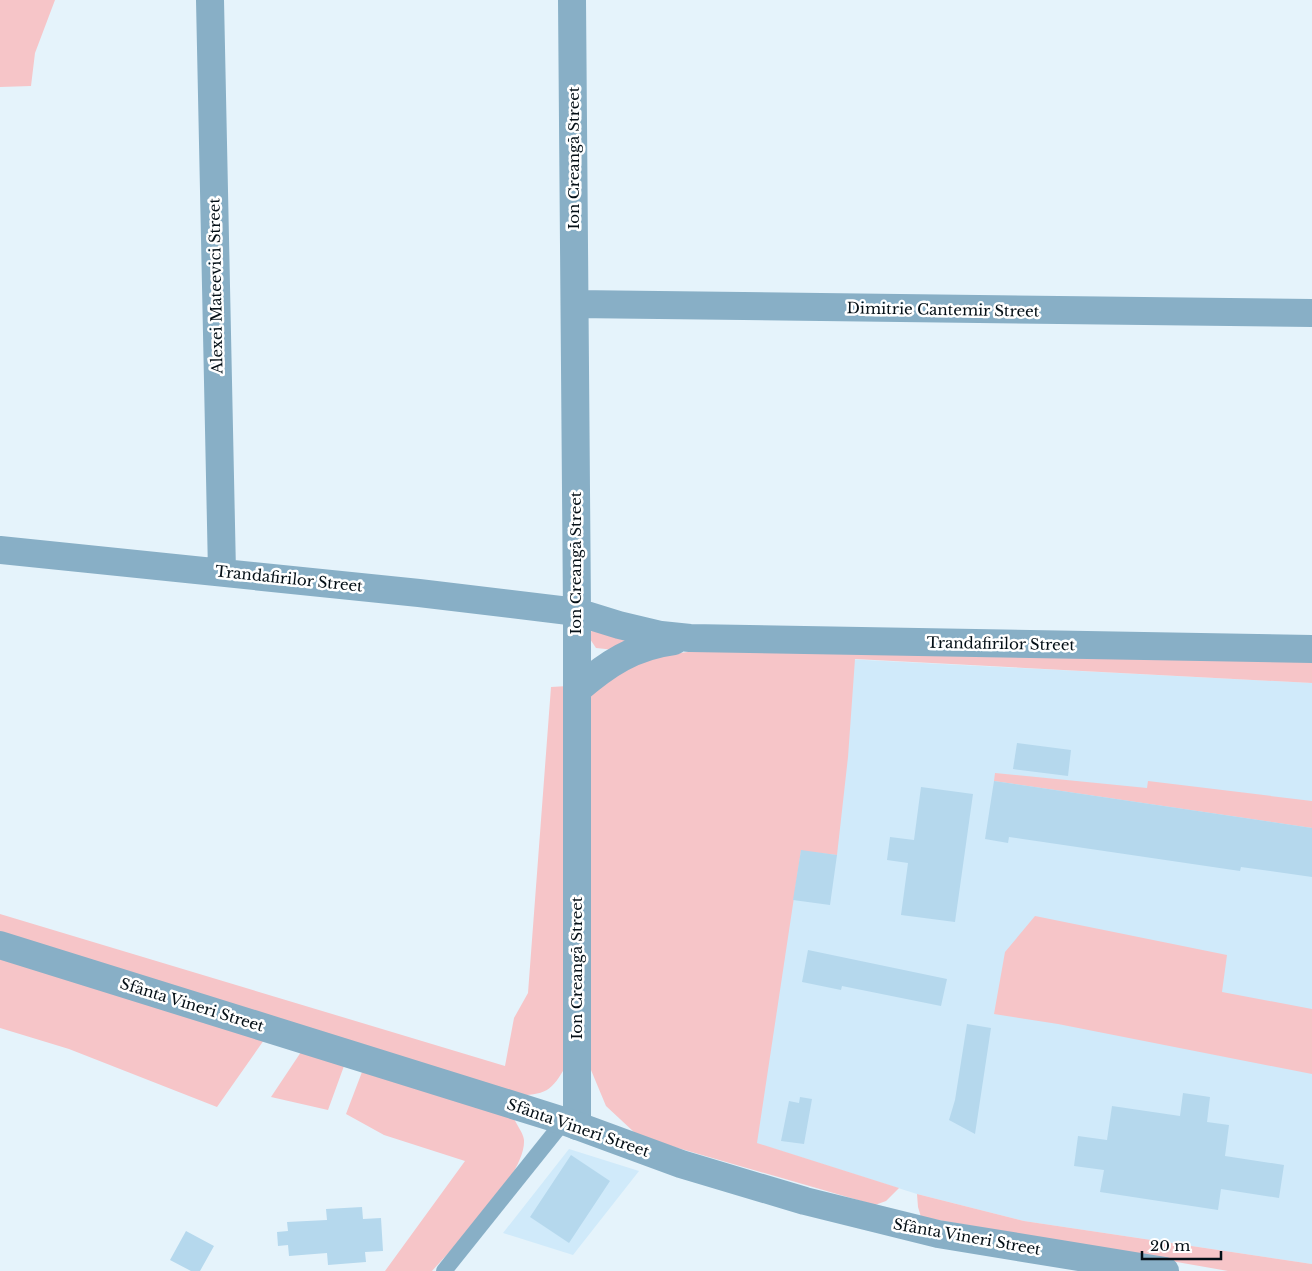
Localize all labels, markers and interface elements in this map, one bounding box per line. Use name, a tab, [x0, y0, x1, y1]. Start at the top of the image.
street label: Ion Creangă Street	[564, 86, 583, 230]
street label: Alexei Mateevici Street	[204, 198, 227, 375]
street label: Dimitrie Cantemir Street	[846, 298, 1040, 321]
street label: Ion Creangă Street	[566, 491, 585, 635]
street label: Trandafirilor Street	[214, 561, 364, 596]
street label: Trandafirilor Street	[927, 633, 1076, 654]
street label: Ion Creangă Street	[567, 896, 586, 1040]
street label: Sfânta Vineri Street	[118, 974, 267, 1036]
street label: Sfânta Vineri Street	[504, 1094, 652, 1161]
street label: Sfânta Vineri Street	[892, 1214, 1043, 1259]
scale bar	[1142, 1228, 1221, 1260]
text: 20 m	[1150, 1236, 1190, 1255]

